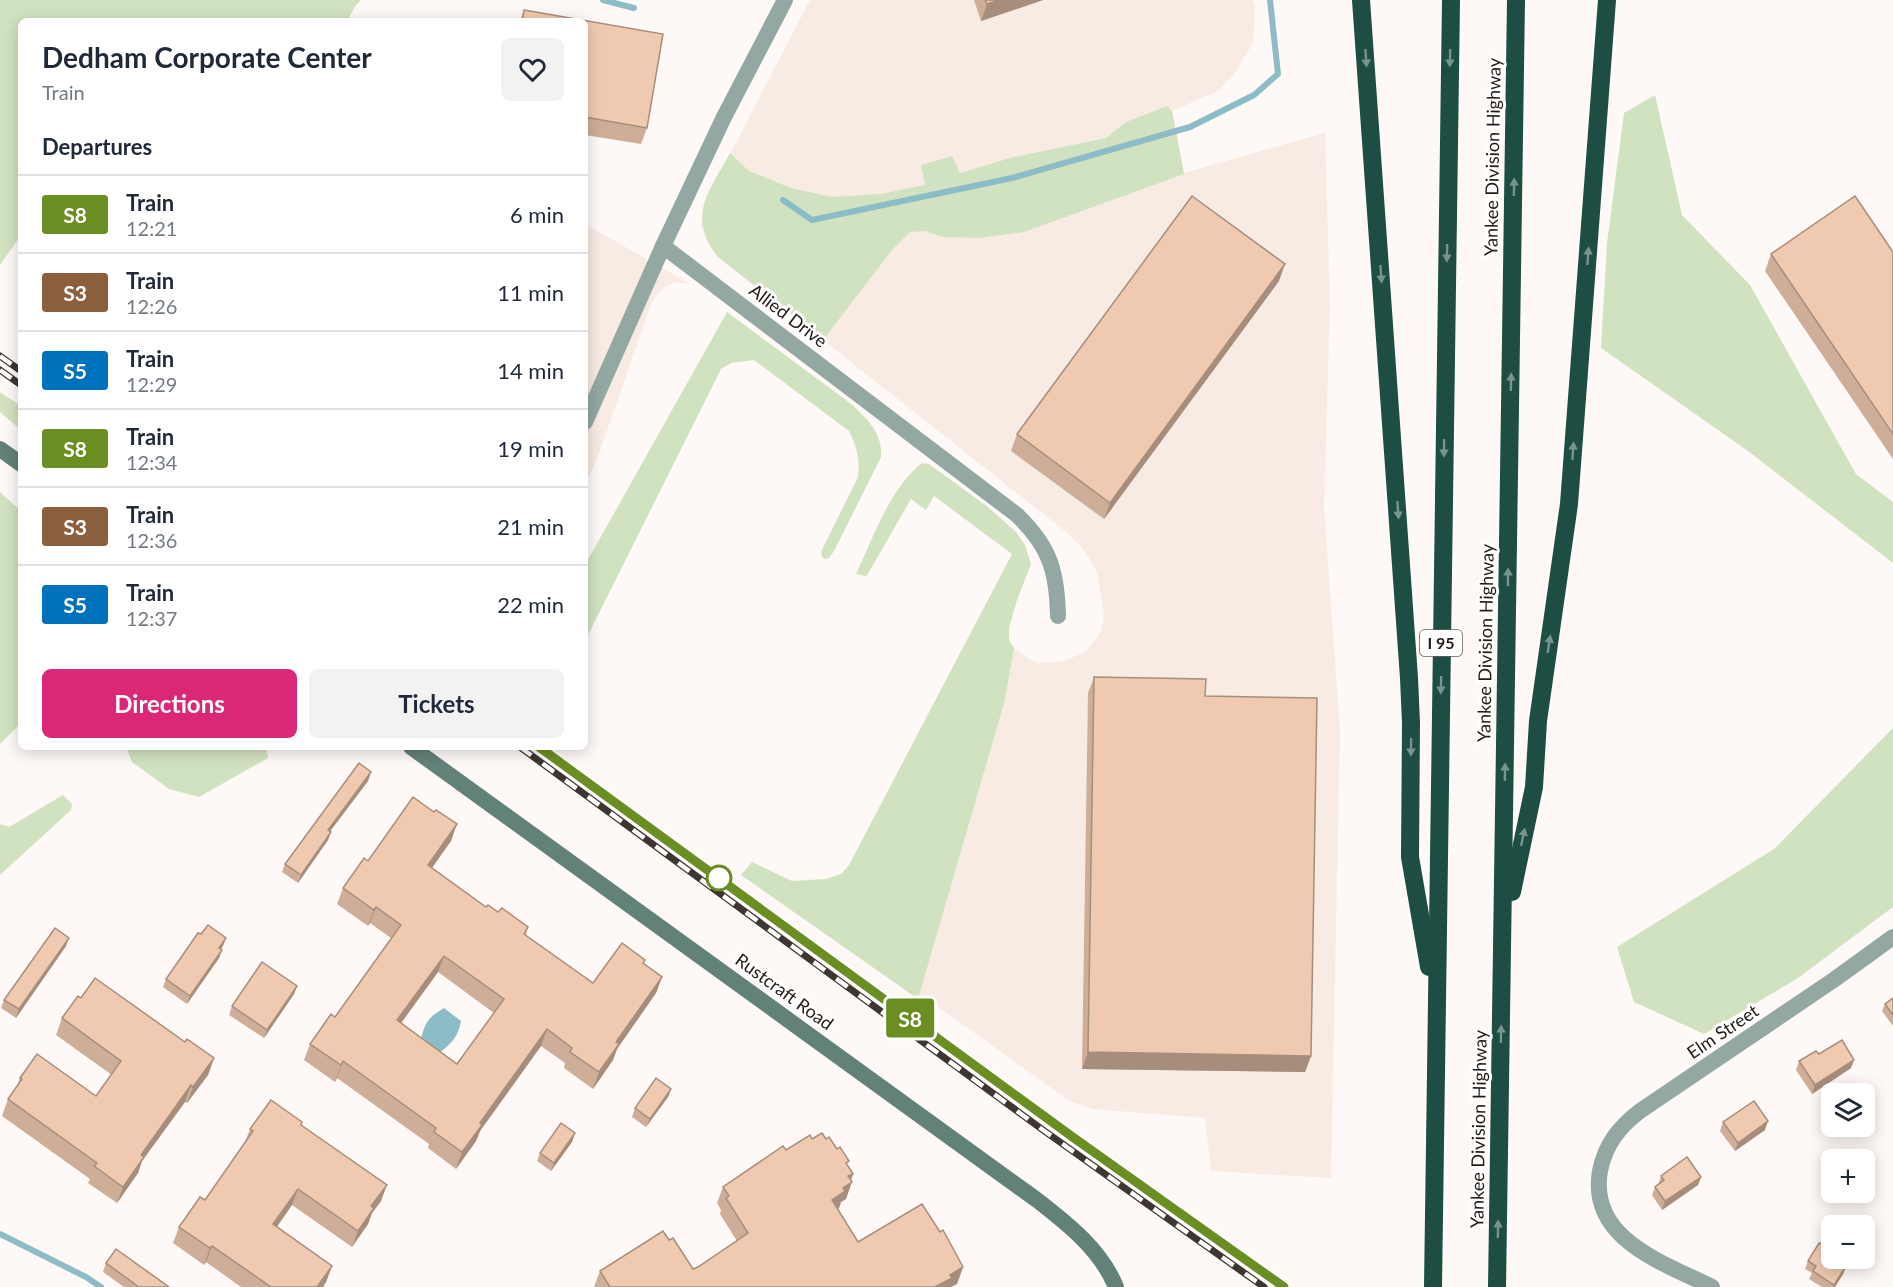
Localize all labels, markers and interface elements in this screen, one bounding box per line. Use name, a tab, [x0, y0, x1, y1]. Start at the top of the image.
button: heart	[501, 38, 564, 101]
text: Dedham Corporate Center	[42, 40, 372, 74]
one-way arrow	[1361, 49, 1370, 68]
one-way arrow	[1445, 49, 1455, 68]
street label: Yankee Division Highway	[1479, 57, 1505, 256]
text: Train	[42, 80, 85, 104]
text: Departures	[42, 133, 152, 160]
one-way arrow	[1509, 177, 1518, 196]
text: Train	[126, 189, 174, 216]
text: 6 min	[510, 201, 564, 228]
text: S8	[63, 202, 87, 227]
text: 12:21	[126, 216, 177, 240]
one-way arrow	[1442, 244, 1452, 263]
one-way arrow	[1583, 247, 1593, 266]
one-way arrow	[1376, 264, 1386, 283]
text: Train	[126, 267, 174, 294]
text: 11 min	[497, 279, 564, 306]
street label: Allied Drive	[745, 279, 832, 352]
text: S3	[63, 280, 87, 305]
text: 12:26	[126, 294, 177, 318]
text: Train	[126, 345, 174, 372]
text: 14 min	[497, 357, 564, 384]
text: S5	[63, 358, 87, 383]
text: 12:29	[126, 372, 177, 396]
one-way arrow	[1506, 372, 1516, 391]
text: Train	[126, 423, 174, 450]
text: 19 min	[497, 435, 564, 462]
text: S8	[63, 436, 87, 461]
one-way arrow	[1439, 439, 1449, 458]
one-way arrow	[1569, 441, 1578, 460]
text: 12:34	[126, 450, 177, 474]
text: Train	[126, 501, 174, 528]
one-way arrow	[1393, 501, 1403, 520]
text: 21 min	[497, 513, 564, 540]
text: S3	[63, 514, 87, 539]
text: 12:36	[126, 528, 177, 552]
street label: Yankee Division Highway	[1472, 543, 1498, 742]
one-way arrow	[1503, 567, 1513, 586]
text: Train	[126, 579, 174, 606]
text: 22 min	[497, 591, 564, 618]
text: S5	[63, 592, 87, 617]
text: 12:37	[126, 606, 177, 630]
road number: I 95	[1420, 630, 1462, 656]
one-way arrow	[1544, 634, 1553, 653]
button: Directions	[42, 669, 297, 738]
button: Tickets	[309, 669, 564, 738]
one-way arrow	[1436, 676, 1446, 695]
one-way arrow	[1406, 737, 1416, 756]
one-way arrow	[1500, 762, 1510, 781]
one-way arrow	[1519, 827, 1528, 846]
unlabelled marker	[706, 865, 732, 891]
street label: Rustcraft Road	[731, 948, 838, 1034]
line badge: S8	[883, 998, 937, 1038]
street label: Elm Street	[1683, 999, 1763, 1063]
text: S8	[898, 1006, 922, 1031]
one-way arrow	[1496, 1024, 1506, 1043]
street label: Yankee Division Highway	[1465, 1029, 1491, 1228]
map controls	[1821, 1083, 1875, 1269]
button: layers	[1821, 1083, 1875, 1137]
button: +	[1821, 1149, 1875, 1203]
button: −	[1821, 1215, 1875, 1269]
one-way arrow	[1493, 1219, 1503, 1238]

